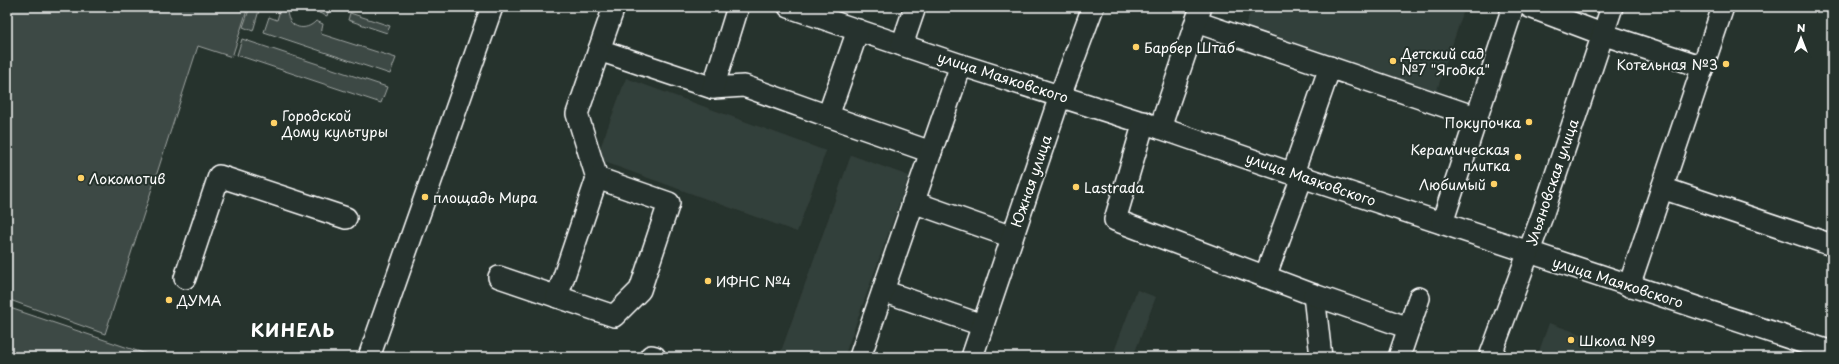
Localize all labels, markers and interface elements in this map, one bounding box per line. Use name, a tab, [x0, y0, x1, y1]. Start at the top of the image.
north arrow	[1781, 18, 1821, 58]
text: N	[1797, 19, 1806, 36]
place label: Барбер Штаб	[1144, 37, 1236, 58]
marker: Барбер Штаб	[1131, 42, 1141, 52]
place label: Детский сад №7 "Ягодка"	[1400, 43, 1490, 80]
street label: улица Маяковского	[935, 46, 1071, 108]
place label: Котельная №3	[1617, 54, 1718, 75]
marker: Детский сад №7 "Ягодка"	[1388, 56, 1398, 66]
marker: Котельная №3	[1721, 59, 1731, 69]
place label: Городской Дому культуры	[281, 105, 388, 142]
place label: Покупочка	[1445, 112, 1521, 133]
street label: Ульяновская улица	[1521, 116, 1584, 248]
marker: Покупочка	[1524, 117, 1534, 127]
marker: Городской Дому культуры	[269, 118, 279, 128]
street label: Южная улица	[1005, 132, 1057, 230]
place label: Керамическая плитка	[1410, 139, 1510, 176]
street label: улица Маяковского	[1243, 147, 1379, 211]
marker: Керамическая плитка	[1513, 152, 1523, 162]
place label: Локомотив	[89, 168, 165, 189]
marker: Локомотив	[76, 173, 86, 183]
place label: Любимый	[1419, 174, 1486, 195]
place label: Lastrada	[1084, 177, 1145, 198]
marker: Любимый	[1489, 179, 1499, 189]
marker: Lastrada	[1071, 182, 1081, 192]
place label: площадь Мира	[433, 187, 538, 208]
marker: площадь Мира	[420, 192, 430, 202]
street label: улица Маяковского	[1550, 251, 1686, 313]
place label: ИФНС №4	[716, 271, 791, 292]
marker: ИФНС №4	[703, 276, 713, 286]
place label: ДУМА	[176, 290, 222, 311]
marker: ДУМА	[164, 295, 174, 305]
district label: КИНЕЛЬ	[251, 316, 335, 343]
place label: Школа №9	[1579, 330, 1656, 351]
marker: Школа №9	[1566, 335, 1576, 345]

